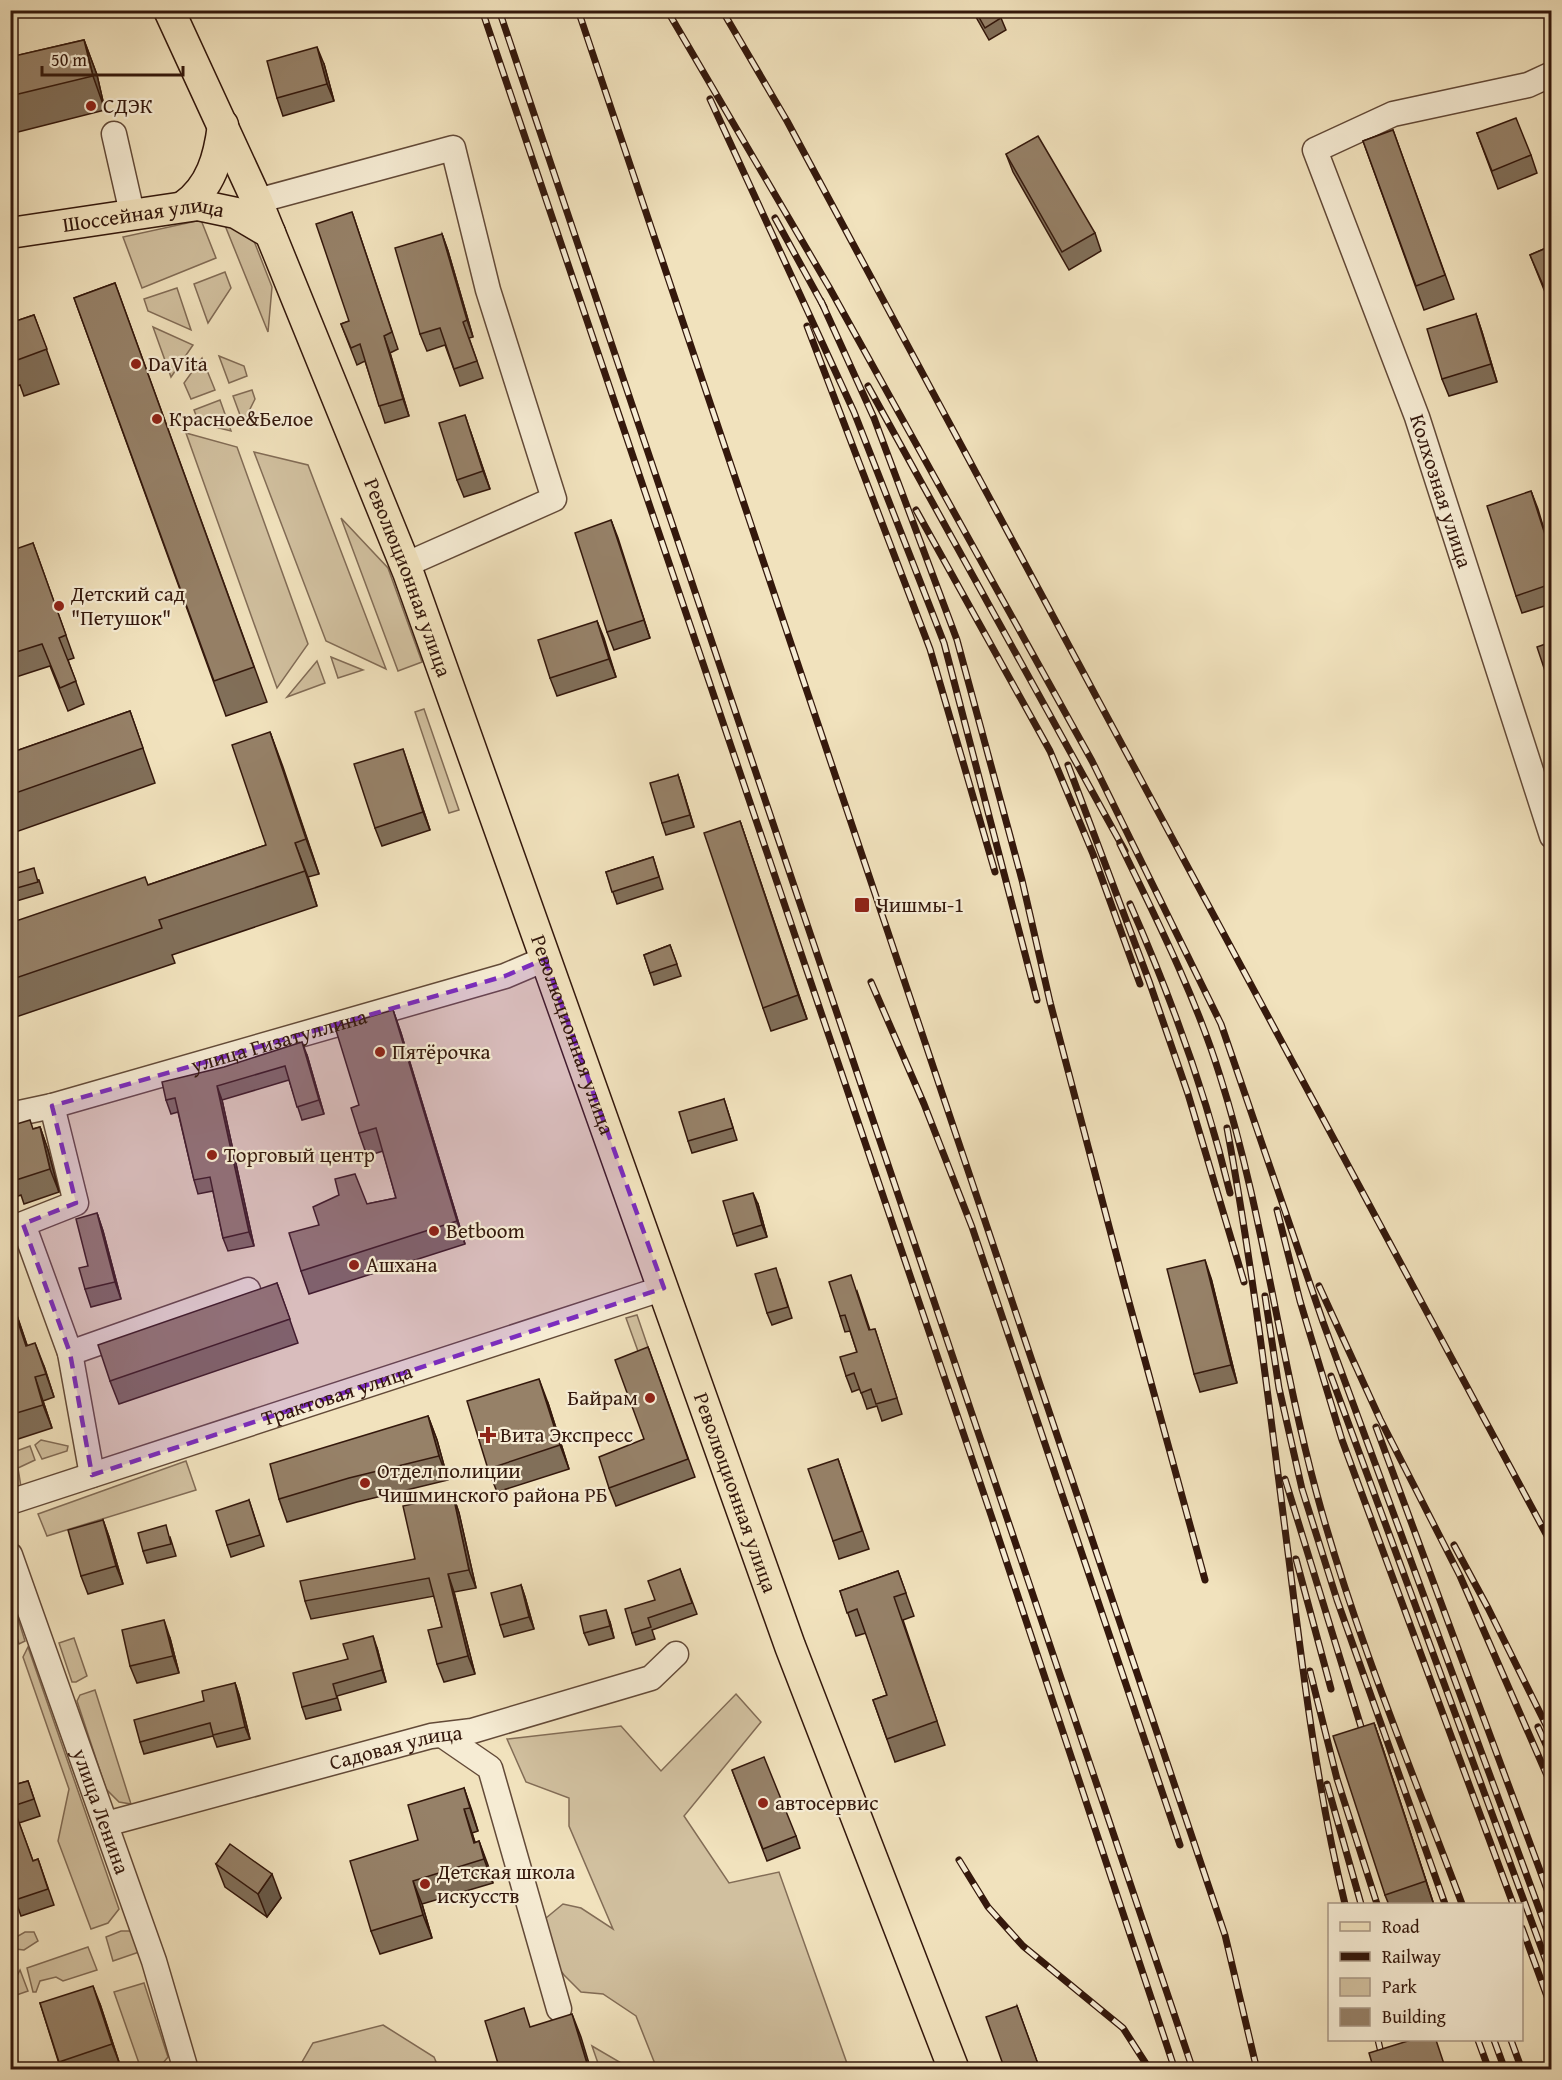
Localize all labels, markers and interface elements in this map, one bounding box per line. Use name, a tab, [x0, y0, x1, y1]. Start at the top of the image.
scale bar	[42, 39, 183, 77]
text: 50 m	[51, 46, 87, 73]
place label: СДЭК	[103, 90, 153, 121]
marker: СДЭК	[84, 99, 98, 113]
street label: Шоссейная улица	[60, 188, 227, 240]
place label: DaVita	[148, 348, 208, 379]
marker: DaVita	[129, 357, 143, 371]
place label: Красное&Белое	[169, 403, 314, 434]
street label: Колхозная улица	[1402, 410, 1481, 572]
marker: Красное&Белое	[150, 412, 164, 426]
street label: Революционная улица	[356, 473, 460, 681]
place label: Детский сад "Петушок"	[70, 578, 186, 633]
marker: Детский сад "Петушок"	[52, 599, 66, 613]
place label: Чишмы-1	[876, 889, 964, 920]
marker: Чишмы-1	[853, 896, 871, 914]
street label: Революционная улица	[523, 930, 623, 1139]
street label: улица Гизатуллина	[186, 1000, 370, 1081]
place label: Пятёрочка	[392, 1036, 490, 1067]
marker: Пятёрочка	[373, 1045, 387, 1059]
place label: Торговый центр	[224, 1139, 375, 1170]
marker: Торговый центр	[205, 1148, 219, 1162]
place label: Betboom	[446, 1215, 525, 1246]
marker: Betboom	[427, 1224, 441, 1238]
place label: Ашхана	[366, 1249, 438, 1280]
marker: Ашхана	[347, 1258, 361, 1272]
street label: Трактовая улица	[257, 1355, 416, 1434]
place label: Байрам	[567, 1382, 638, 1413]
street label: Революционная улица	[686, 1388, 786, 1597]
marker: Байрам	[643, 1391, 657, 1405]
place label: Вита Экспресс	[500, 1419, 633, 1450]
marker: Вита Экспресс	[481, 1428, 495, 1442]
place label: Отдел полиции Чишминского района РБ	[377, 1455, 608, 1510]
marker: Отдел полиции Чишминского района РБ	[358, 1476, 372, 1490]
street label: Садовая улица	[326, 1716, 464, 1778]
street label: улица Ленина	[64, 1743, 138, 1878]
place label: автосервис	[775, 1787, 879, 1818]
marker: автосервис	[756, 1796, 770, 1810]
place label: Детская школа искусств	[436, 1856, 575, 1911]
marker: Детская школа искусств	[418, 1877, 432, 1891]
legend	[1328, 1903, 1523, 2041]
text: Road	[1382, 1913, 1420, 1940]
text: Railway	[1382, 1943, 1441, 1970]
text: Park	[1382, 1973, 1418, 2000]
text: Building	[1382, 2003, 1446, 2030]

